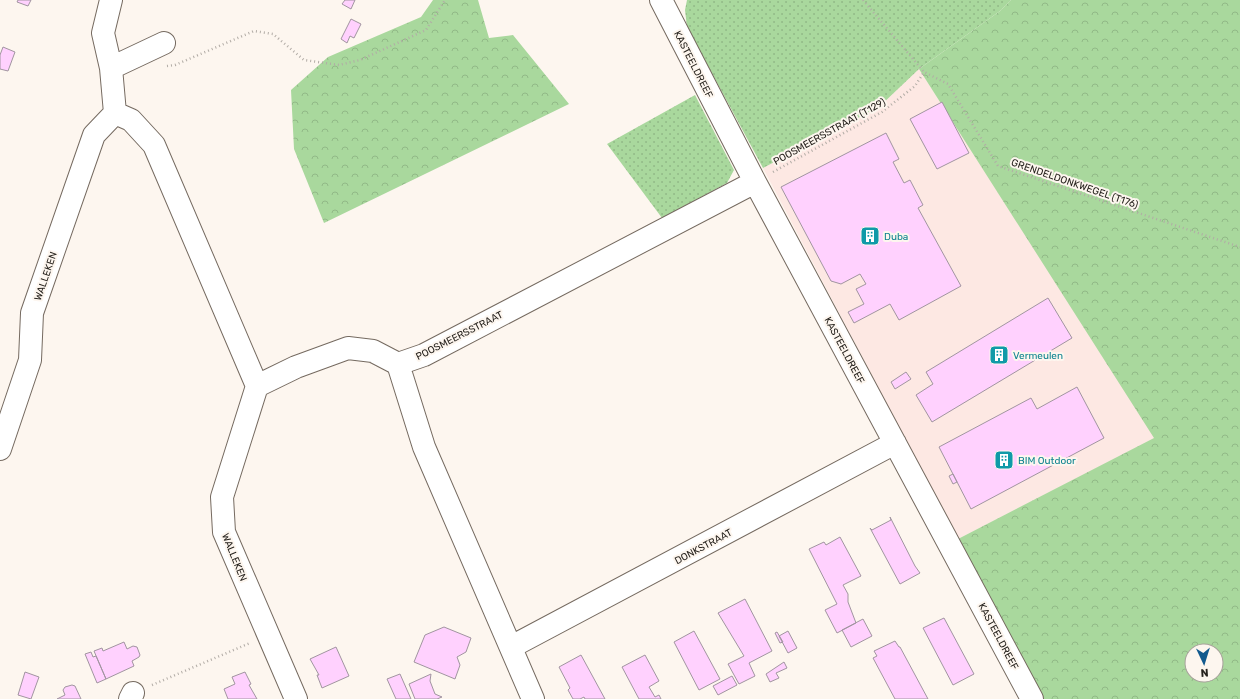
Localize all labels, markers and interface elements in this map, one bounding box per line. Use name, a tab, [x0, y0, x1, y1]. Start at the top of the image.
street label: KASTEELDREEF	[671, 29, 715, 100]
street label: POOSMEERSSTRAAT (T129)	[771, 96, 888, 168]
street label: GRENDELDONKWEGEL (T176)	[1010, 157, 1140, 211]
building icon: Duba	[859, 225, 881, 247]
place label: Duba	[884, 231, 908, 243]
street label: WALLEKEN	[32, 250, 60, 302]
street label: POOSMEERSSTRAAT	[414, 309, 505, 363]
street label: KASTEELDREEF	[822, 315, 867, 386]
building icon: Vermeulen	[988, 344, 1010, 366]
place label: Vermeulen	[1013, 350, 1063, 362]
building icon: BIM Outdoor	[993, 449, 1015, 471]
place label: BIM Outdoor	[1018, 455, 1076, 467]
street label: DONKSTRAAT	[673, 527, 734, 567]
street label: WALLEKEN	[219, 532, 249, 583]
street label: KASTEELDREEF	[976, 601, 1021, 672]
north arrow	[1184, 643, 1224, 683]
text: N	[1200, 666, 1209, 679]

